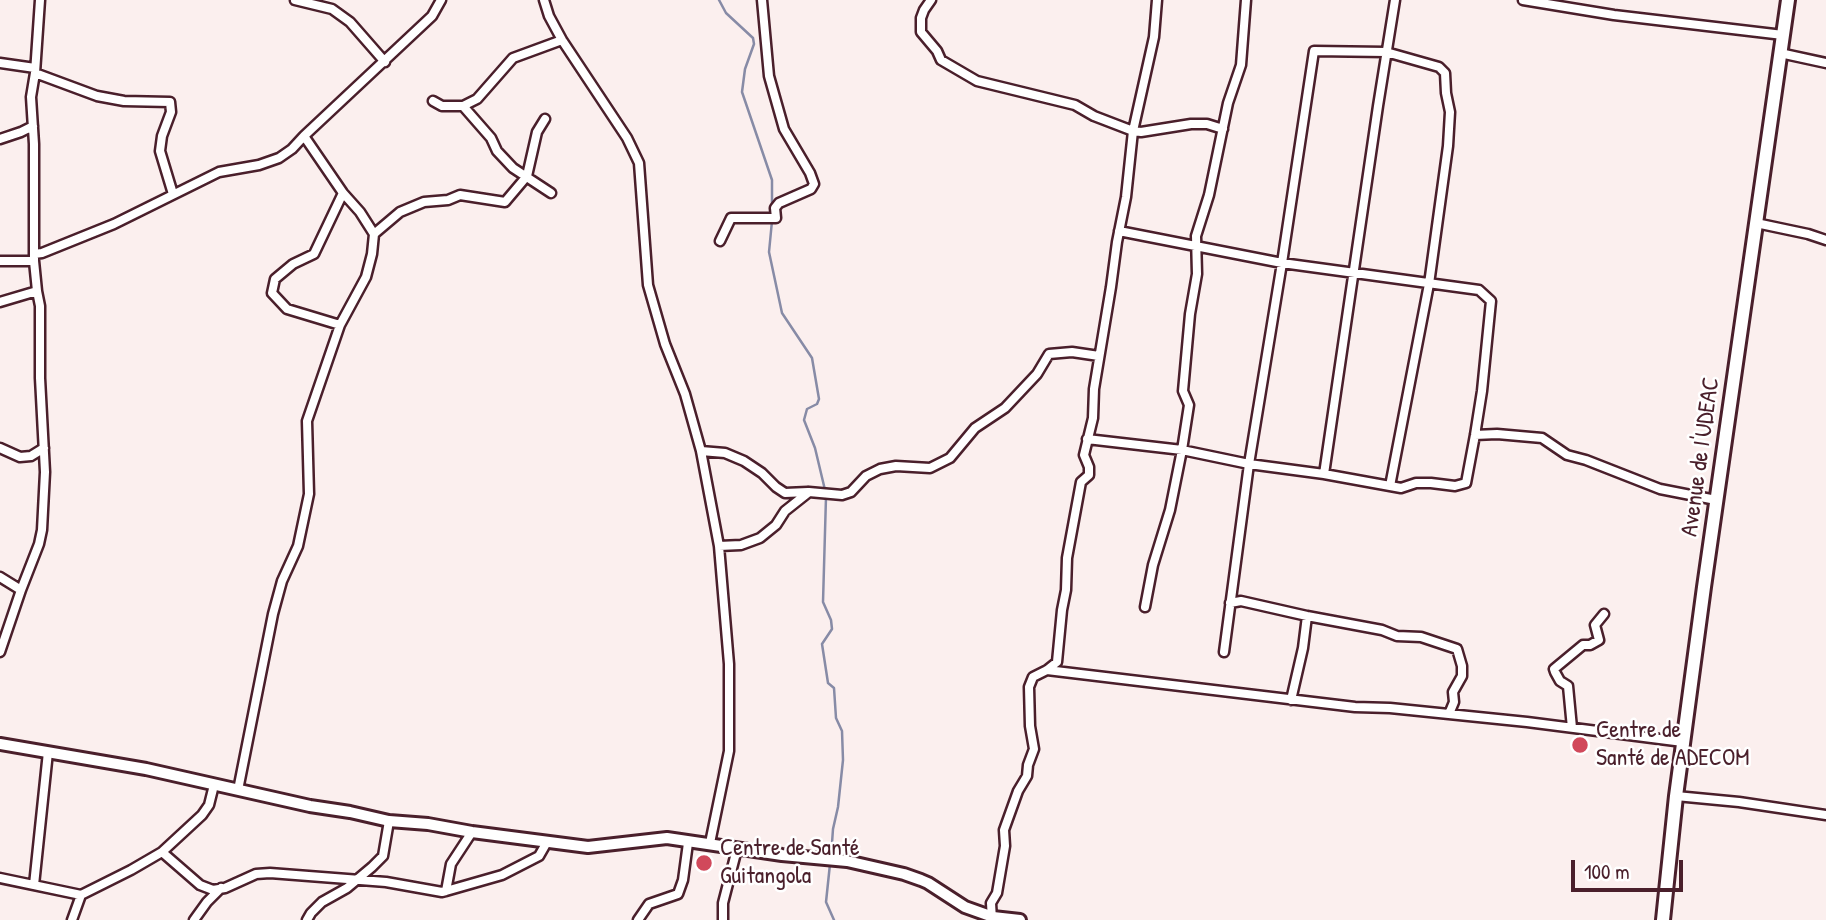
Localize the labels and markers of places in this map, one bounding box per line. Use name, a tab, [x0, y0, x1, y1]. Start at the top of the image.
place label: Centre de Santé de ADECOM	[1596, 717, 1750, 773]
marker: Centre de Santé de ADECOM	[1570, 735, 1590, 755]
place label: Centre de Santé Guitangola	[720, 835, 860, 891]
marker: Centre de Santé Guitangola	[694, 853, 714, 873]

